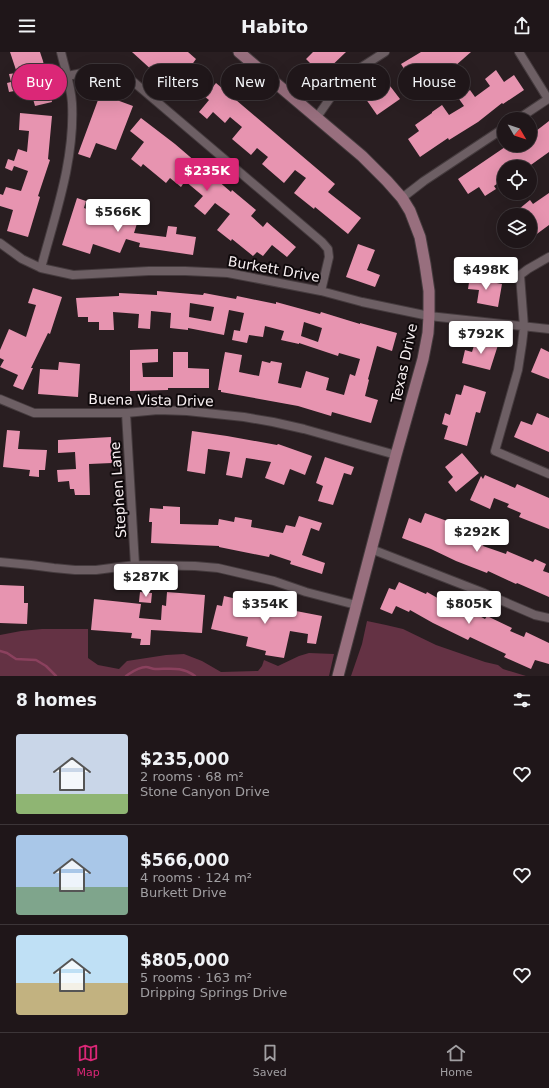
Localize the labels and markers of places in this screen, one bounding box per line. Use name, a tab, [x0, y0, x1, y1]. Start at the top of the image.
pin: $235K	[179, 158, 235, 192]
pin: $566K	[90, 199, 146, 233]
pin: $498K	[458, 257, 514, 291]
pin: $792K	[453, 321, 509, 355]
pin: $292K	[449, 519, 505, 553]
pin: $287K	[118, 564, 174, 598]
pin: $354K	[237, 591, 293, 625]
pin: $805K	[441, 591, 497, 625]

